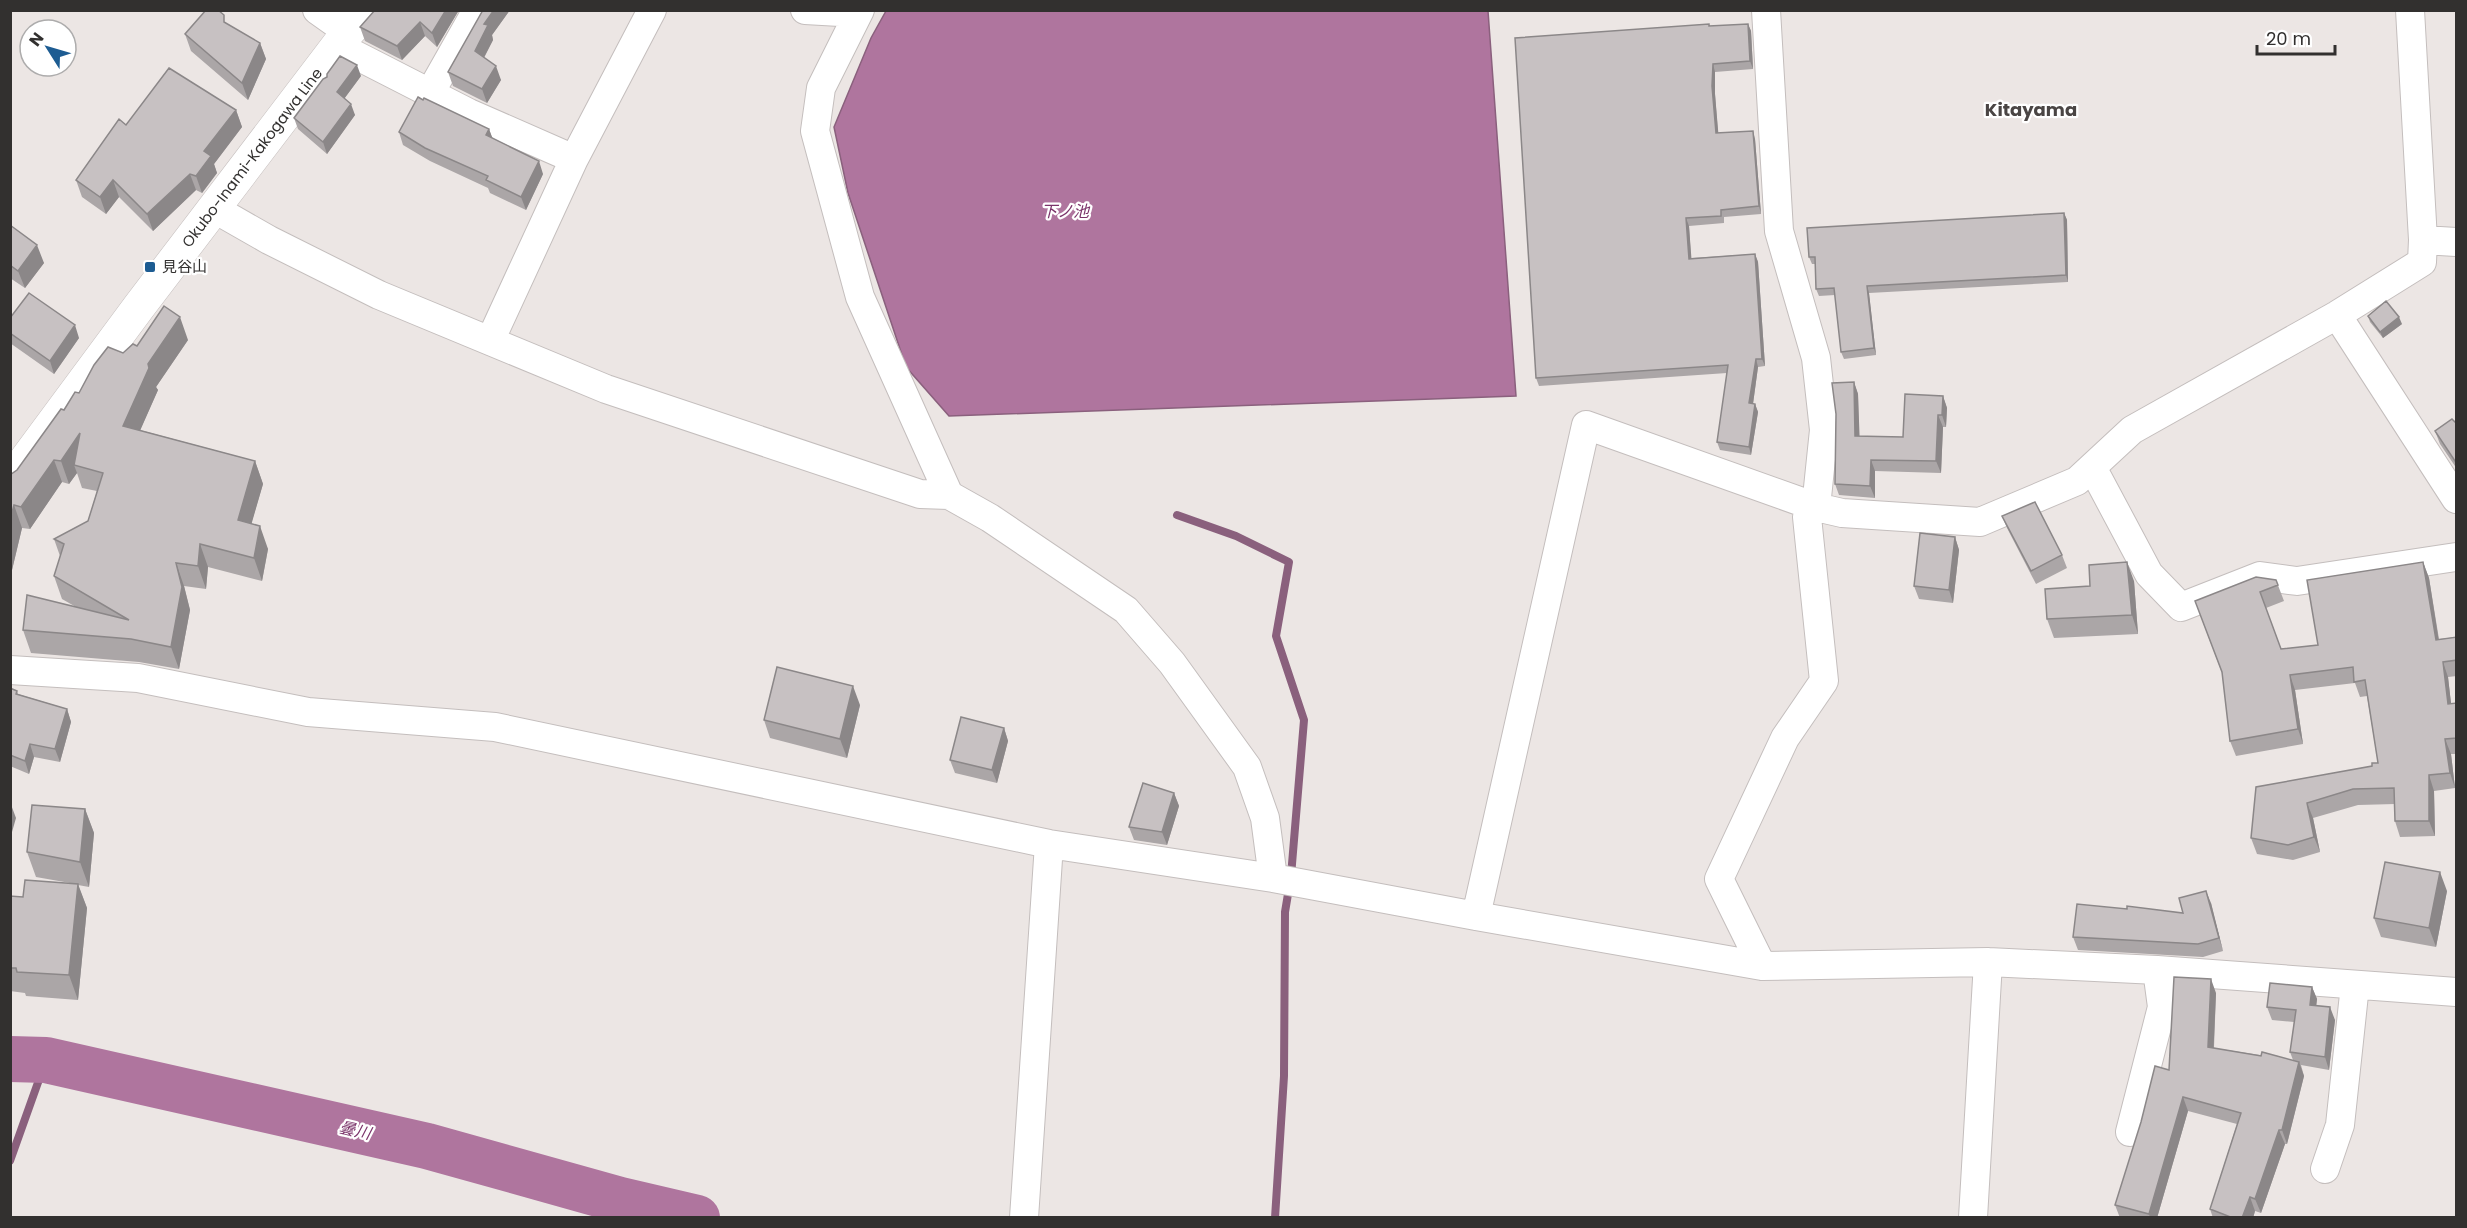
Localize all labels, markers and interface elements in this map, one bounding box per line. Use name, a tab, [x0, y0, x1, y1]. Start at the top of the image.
north arrow	[18, 18, 78, 78]
scale bar	[2257, 18, 2335, 56]
text: 20 m	[2266, 26, 2311, 51]
text: N	[24, 28, 49, 51]
street label: Okubo-Inami-Kakogawa Line	[177, 63, 327, 251]
district label: Kitayama	[1985, 97, 2077, 122]
water label: 下ノ池	[1041, 200, 1091, 223]
place label: 見谷山	[162, 256, 207, 277]
marker: 見谷山	[143, 260, 157, 274]
water label: 曇川	[337, 1116, 375, 1146]

